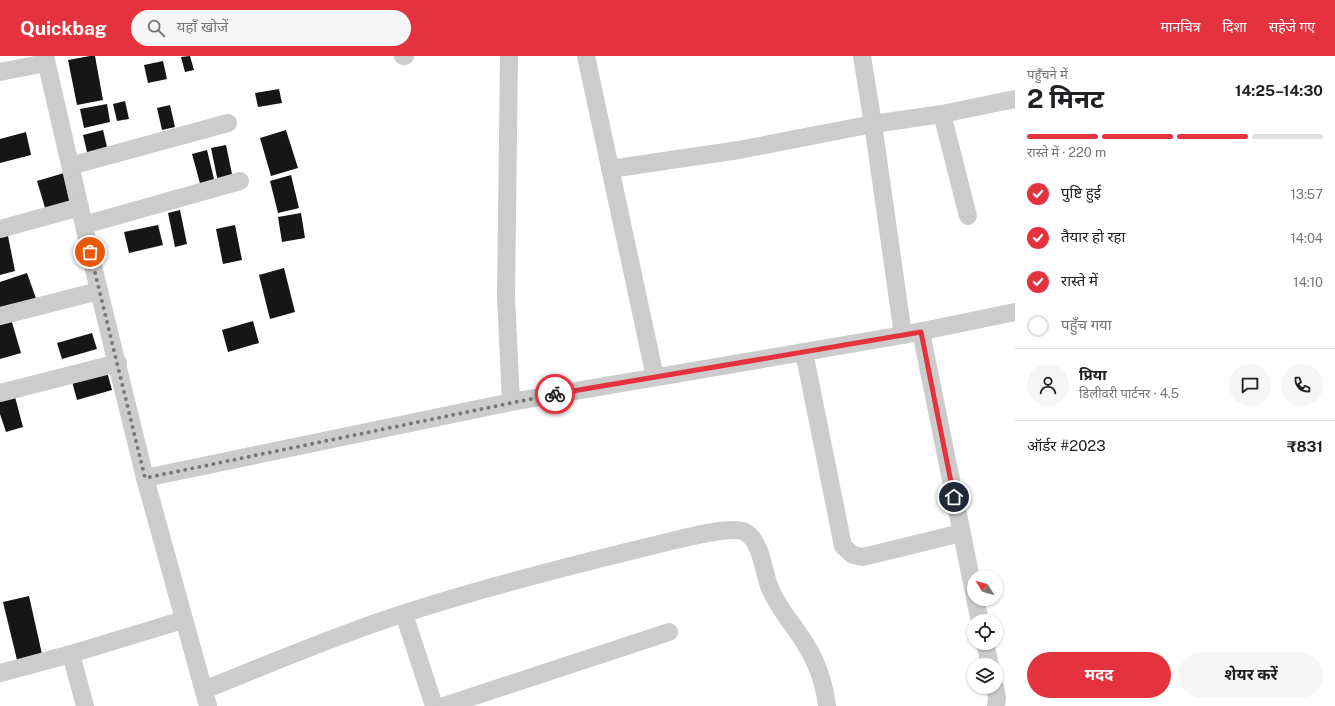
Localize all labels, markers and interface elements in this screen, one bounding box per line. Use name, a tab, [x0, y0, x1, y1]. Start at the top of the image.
search box	[131, 10, 411, 46]
text: Quickbag	[20, 17, 107, 39]
icon: search	[145, 17, 167, 39]
text: यहाँ खोजें	[177, 18, 228, 35]
text: मानचित्र	[1160, 19, 1200, 35]
text: दिशा	[1222, 19, 1247, 35]
text: सहेजे गए	[1269, 19, 1315, 35]
text: पहुँचने में	[1027, 67, 1068, 82]
text: 14:25–14:30	[1235, 82, 1323, 99]
text: 2 मिनट	[1027, 83, 1104, 114]
text: रास्ते में · 220 m	[1027, 145, 1106, 160]
icon: check	[1027, 183, 1049, 205]
text: पुष्टि हुई	[1061, 184, 1101, 201]
text: 13:57	[1290, 187, 1323, 202]
icon: check	[1027, 227, 1049, 249]
text: तैयार हो रहा	[1061, 228, 1125, 245]
text: 14:04	[1291, 231, 1323, 246]
pin	[73, 235, 107, 269]
icon: bag	[79, 241, 101, 263]
icon: check	[1027, 271, 1049, 293]
text: रास्ते में	[1061, 272, 1098, 289]
text: 14:10	[1293, 275, 1323, 290]
text: पहुँच गया	[1061, 316, 1112, 333]
button: person	[1027, 364, 1069, 406]
button: chat	[1229, 364, 1271, 406]
button: phone	[1281, 364, 1323, 406]
text: प्रिया	[1079, 366, 1107, 383]
courier	[535, 374, 575, 414]
icon: bike	[544, 383, 566, 405]
text: डिलीवरी पार्टनर · 4.5	[1079, 386, 1179, 401]
text: ऑर्डर #2023	[1027, 437, 1106, 454]
text: ₹831	[1287, 438, 1323, 455]
pin	[937, 480, 971, 514]
icon: home	[943, 486, 965, 508]
north arrow	[967, 570, 1003, 606]
map controls	[967, 570, 1003, 694]
button: locate	[967, 614, 1003, 650]
button: मदद	[1027, 652, 1171, 698]
button: शेयर करें	[1179, 652, 1323, 698]
button: layers	[967, 658, 1003, 694]

